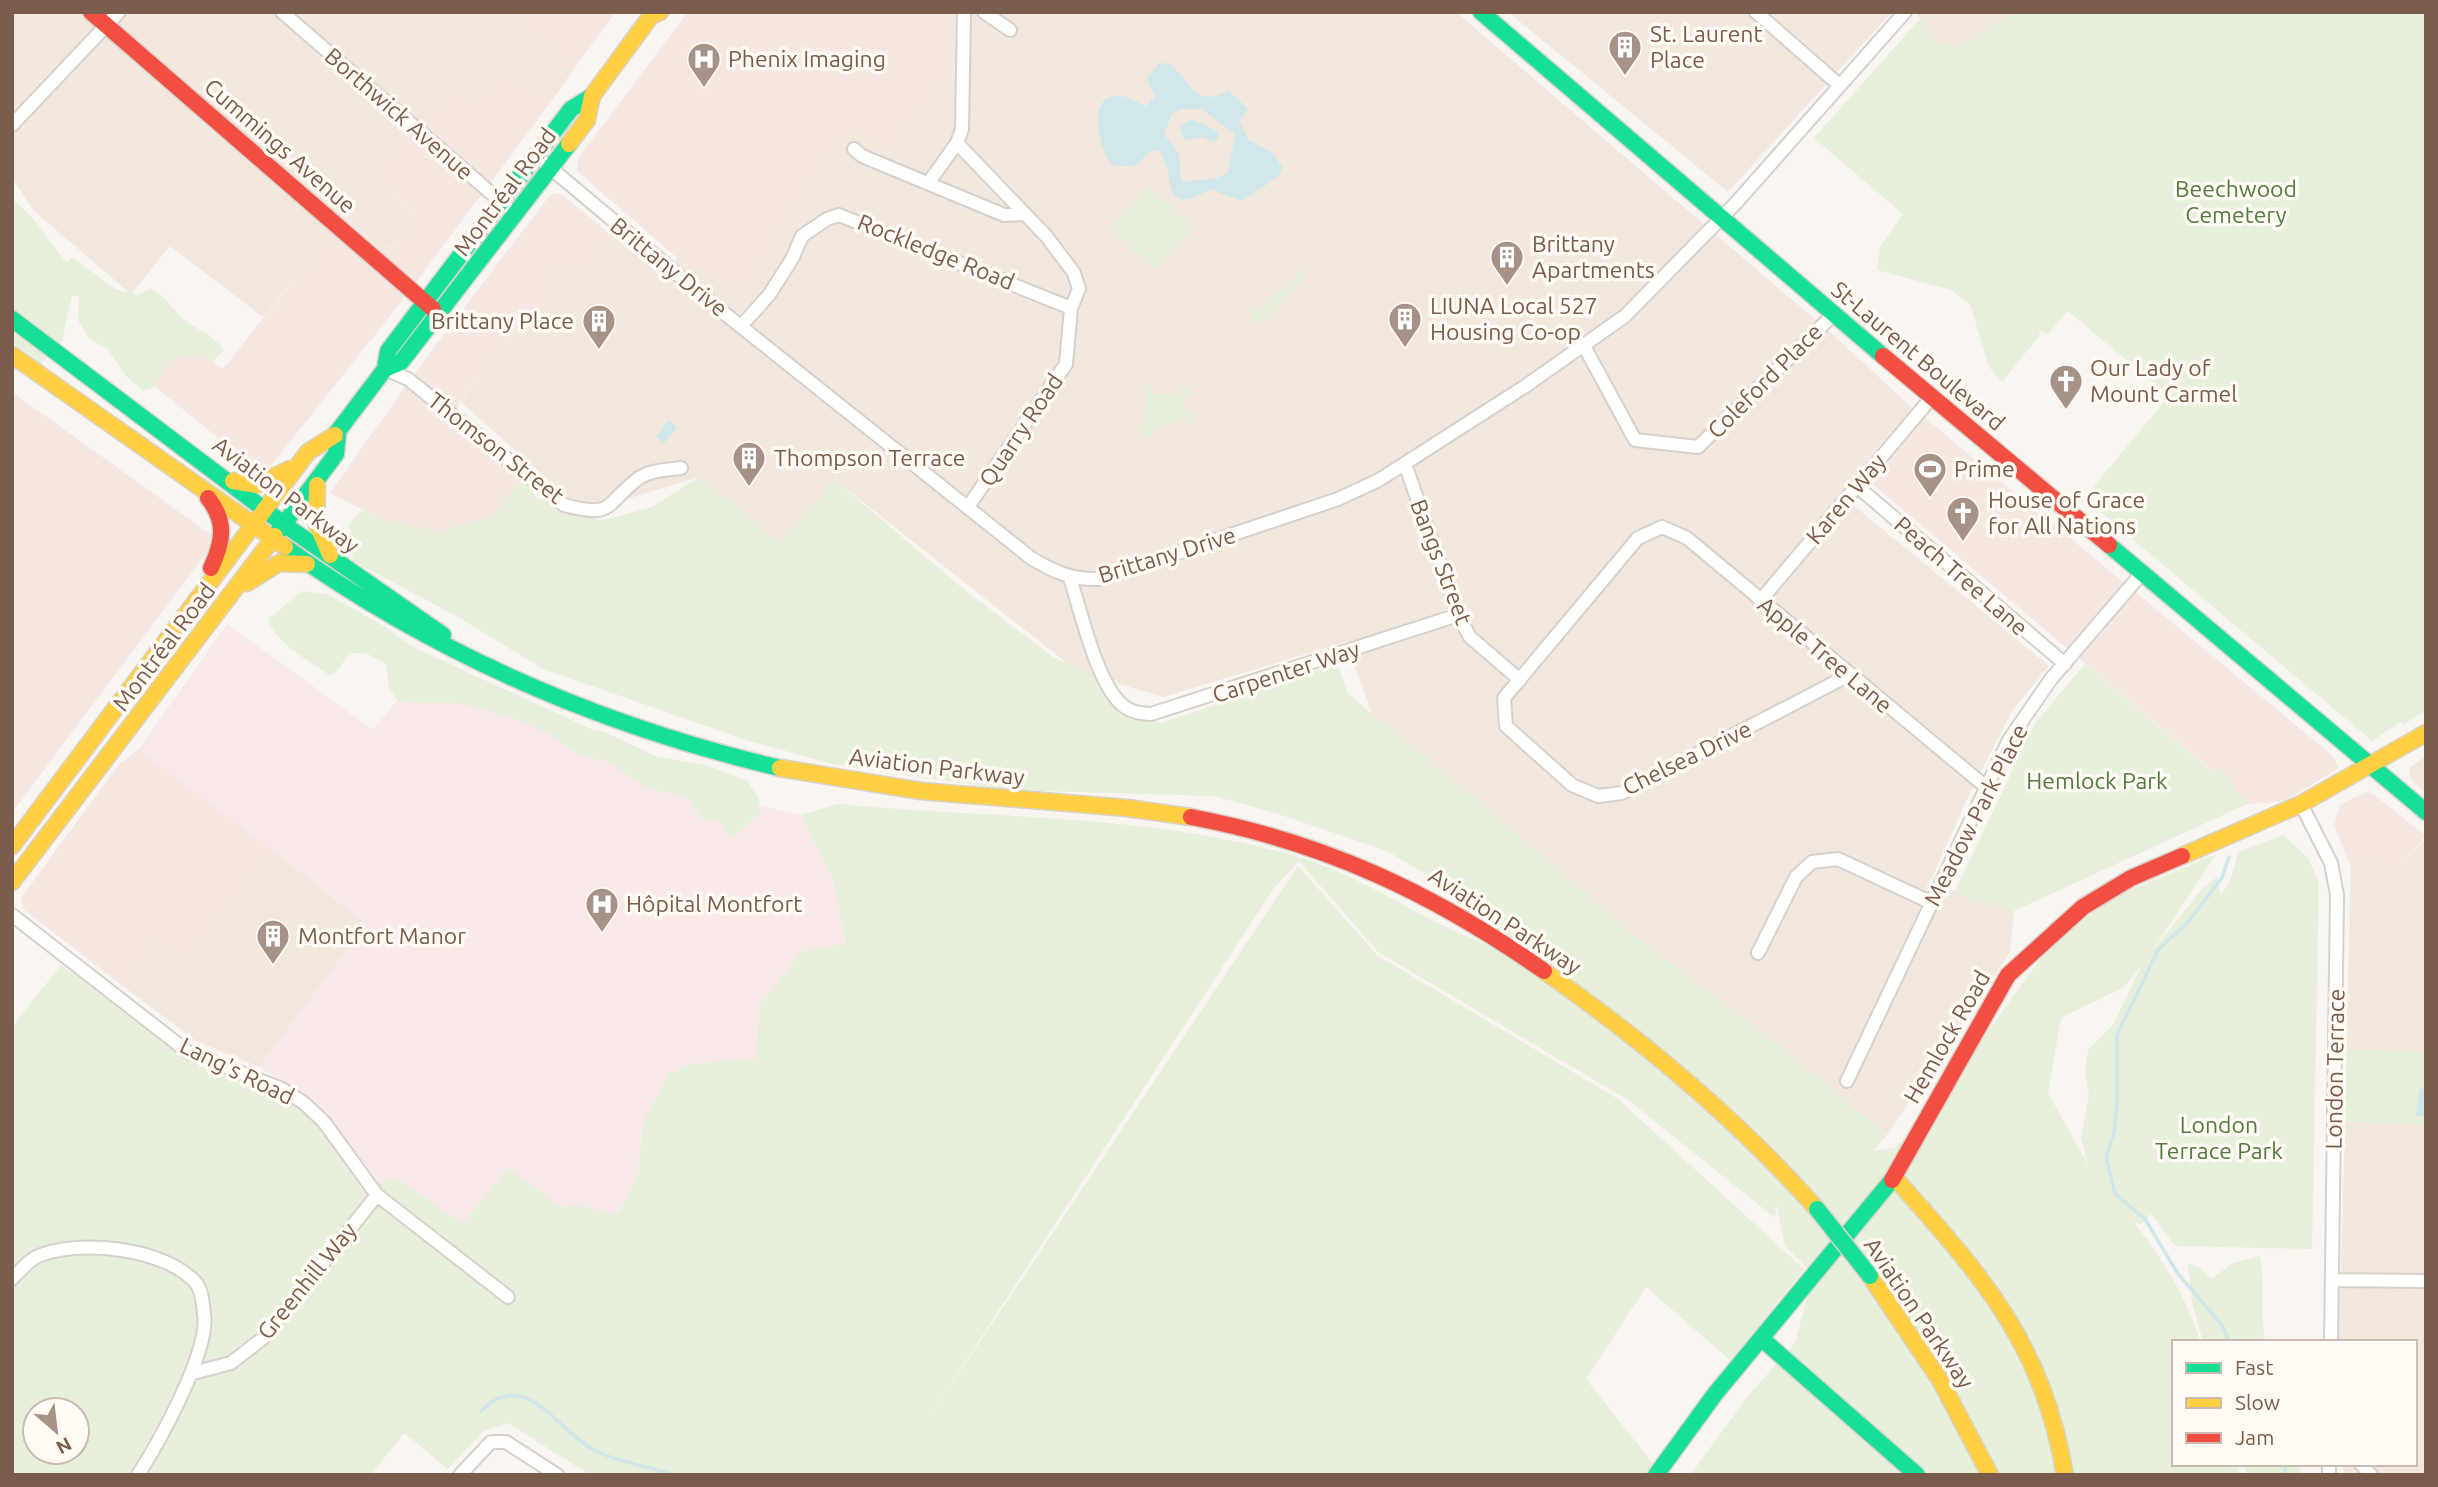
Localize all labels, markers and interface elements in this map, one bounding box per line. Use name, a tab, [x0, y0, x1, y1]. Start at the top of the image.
place label: St. Laurent Place	[1650, 21, 1763, 72]
building icon: St. Laurent Place	[1606, 28, 1644, 77]
hospital icon: Phenix Imaging	[685, 40, 723, 89]
street label: Borthwick Avenue	[320, 43, 478, 185]
place label: Phenix Imaging	[728, 46, 886, 71]
street label: Cummings Avenue	[200, 73, 361, 218]
street label: Montréal Road	[449, 123, 561, 260]
park label: Beechwood Cemetery	[2175, 176, 2297, 227]
street label: Rockledge Road	[854, 209, 1018, 294]
street label: Brittany Drive	[606, 212, 733, 321]
place label: Brittany Apartments	[1532, 231, 1655, 282]
building icon: Brittany Apartments	[1488, 238, 1526, 287]
street label: St-Laurent Boulevard	[1827, 276, 2010, 435]
place label: LIUNA Local 527 Housing Co-op	[1430, 293, 1598, 344]
building icon: LIUNA Local 527 Housing Co-op	[1386, 300, 1424, 349]
building icon: Brittany Place	[580, 302, 618, 351]
place label: Brittany Place	[431, 308, 574, 333]
street label: Coleford Place	[1702, 318, 1827, 443]
place label: Our Lady of Mount Carmel	[2090, 355, 2237, 406]
church icon: Our Lady of Mount Carmel	[2047, 362, 2085, 411]
street label: Quarry Road	[974, 369, 1067, 491]
street label: Thomson Street	[423, 387, 569, 508]
street label: Aviation Parkway	[208, 432, 364, 558]
building icon: Thompson Terrace	[730, 439, 768, 488]
place label: Thompson Terrace	[774, 445, 965, 470]
street label: Karen Way	[1801, 449, 1890, 549]
sports icon: Prime	[1911, 450, 1949, 499]
place label: Prime	[1954, 456, 2015, 481]
place label: House of Grace for All Nations	[1988, 487, 2145, 538]
church icon: House of Grace for All Nations	[1944, 494, 1982, 543]
street label: Bangs Street	[1406, 496, 1477, 628]
street label: Peach Tree Lane	[1890, 511, 2033, 640]
street label: Brittany Drive	[1095, 522, 1239, 587]
street label: Montréal Road	[108, 578, 220, 715]
street label: Apple Tree Lane	[1753, 591, 1897, 718]
street label: Carpenter Way	[1209, 636, 1363, 707]
street label: Chelsea Drive	[1618, 716, 1755, 799]
street label: Meadow Park Place	[1919, 720, 2032, 910]
street label: Aviation Parkway	[848, 743, 1026, 790]
park label: Hemlock Park	[2026, 768, 2168, 793]
street label: Aviation Parkway	[1425, 862, 1586, 979]
hospital icon: Hôpital Montfort	[583, 885, 621, 934]
place label: Hôpital Montfort	[626, 891, 802, 916]
building icon: Montfort Manor	[254, 917, 292, 966]
place label: Montfort Manor	[298, 923, 466, 948]
street label: Hemlock Road	[1899, 966, 1995, 1107]
street label: London Terrace	[2321, 989, 2348, 1149]
street label: Lang's Road	[176, 1032, 298, 1109]
park label: London Terrace Park	[2155, 1112, 2283, 1163]
street label: Greenhill Way	[252, 1218, 361, 1344]
street label: Aviation Parkway	[1860, 1233, 1979, 1393]
legend	[2172, 1340, 2417, 1466]
text: Fast	[2235, 1355, 2273, 1379]
text: Slow	[2235, 1390, 2280, 1414]
north arrow	[21, 1396, 91, 1466]
text: Jam	[2235, 1425, 2274, 1449]
text: N	[53, 1433, 75, 1459]

